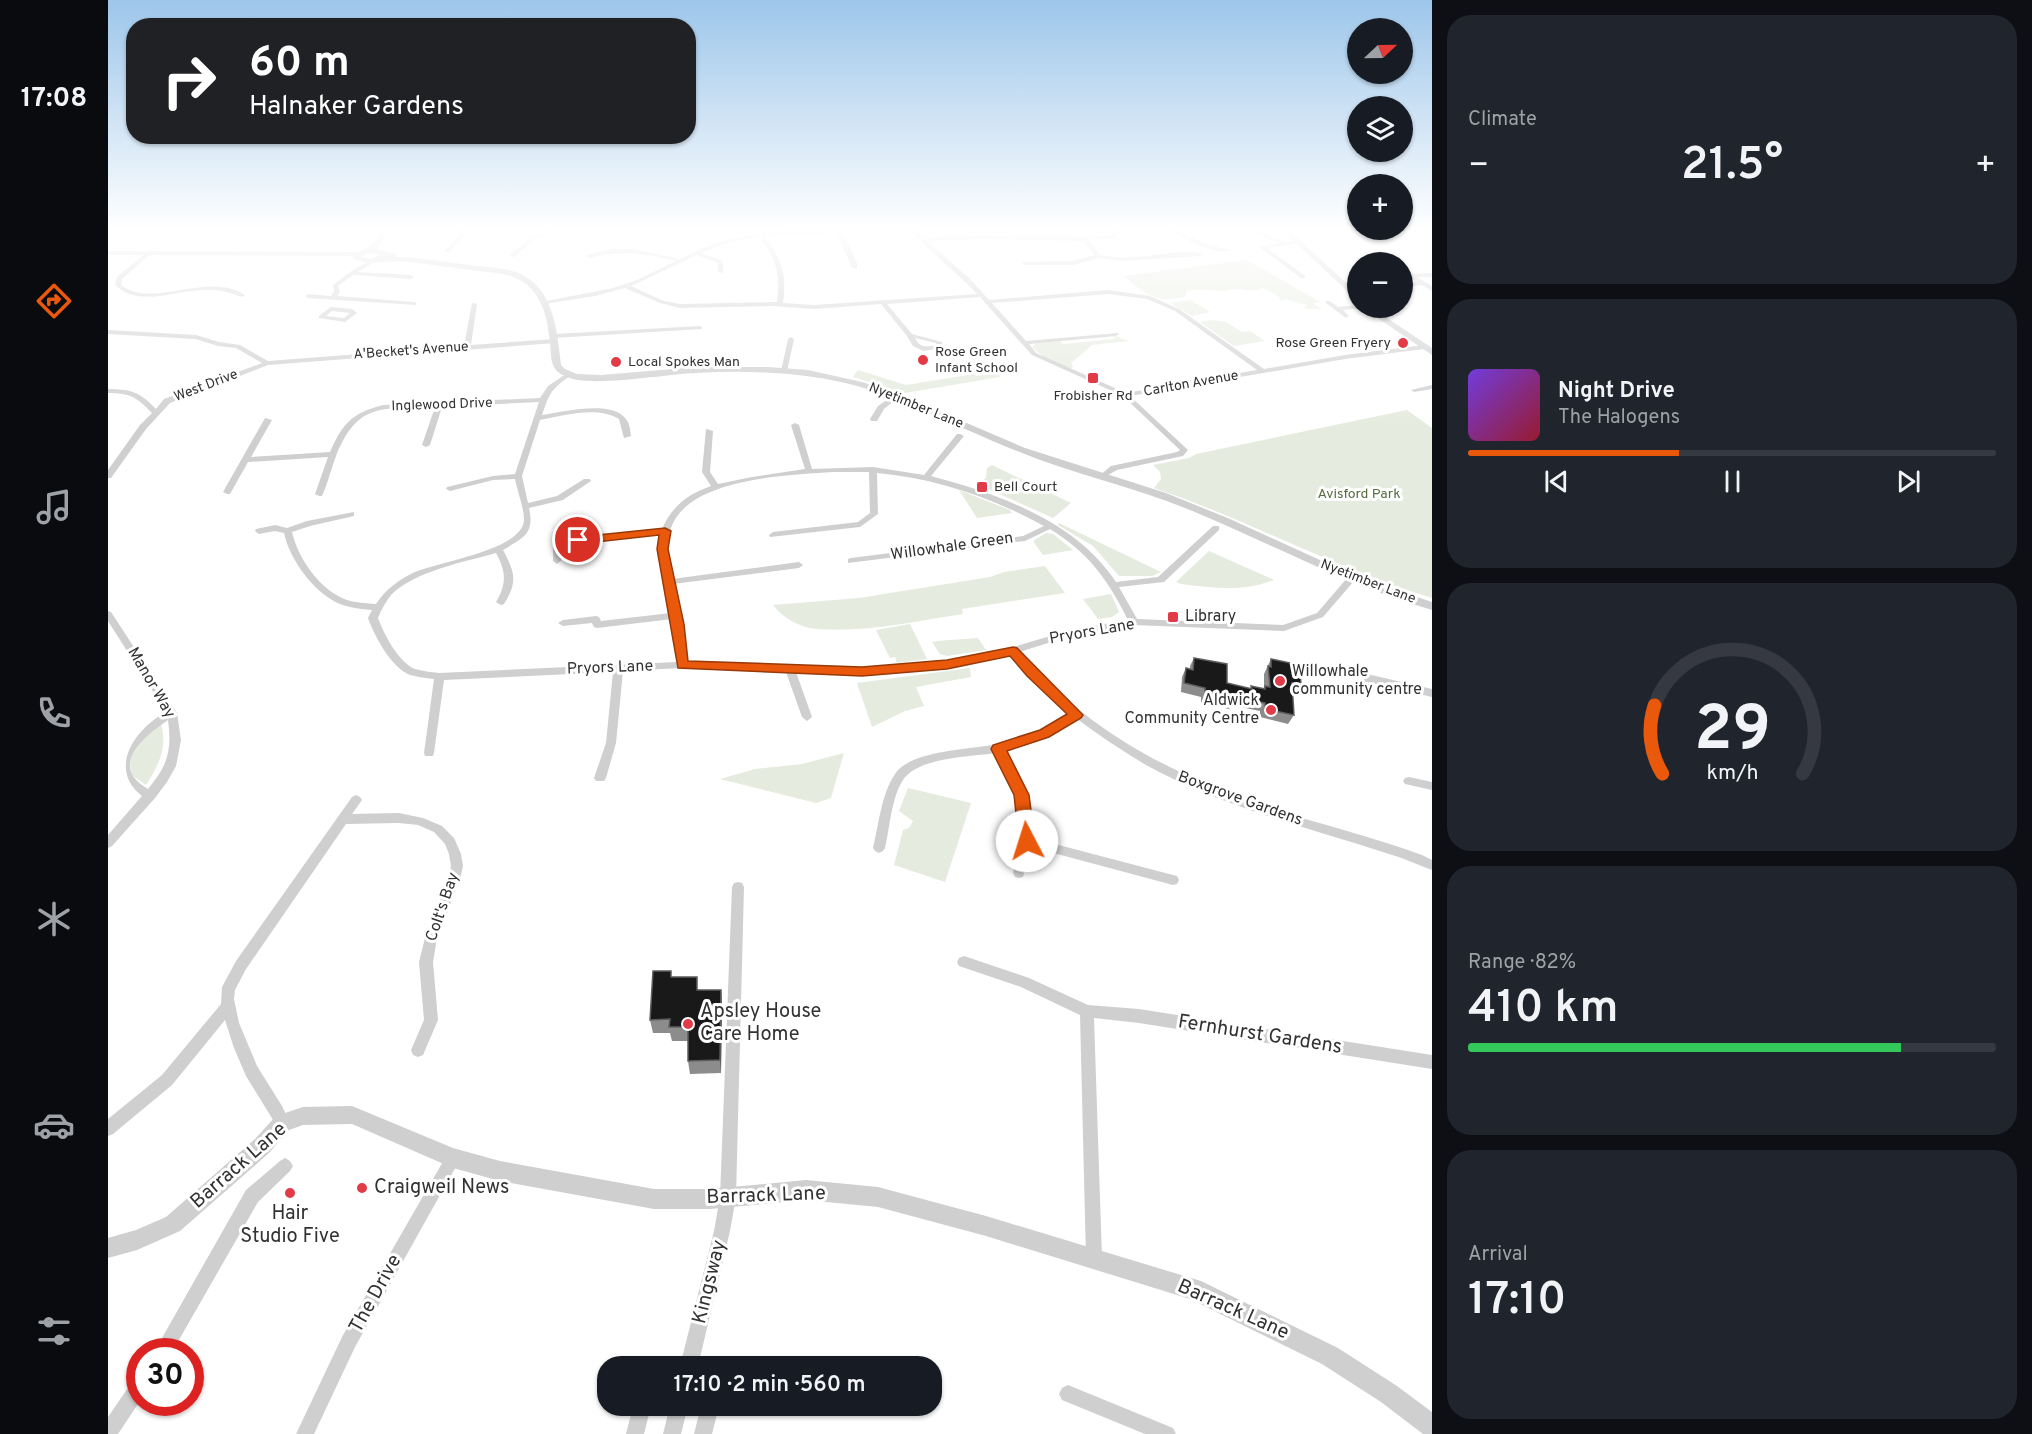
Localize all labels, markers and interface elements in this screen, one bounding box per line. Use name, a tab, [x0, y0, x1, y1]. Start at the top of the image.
north arrow	[1347, 18, 1413, 84]
map controls	[1347, 18, 1413, 318]
text: 60 m	[249, 38, 350, 91]
icon: right	[150, 42, 228, 120]
text: 17:08	[21, 82, 87, 116]
text: Halnaker Gardens	[249, 90, 464, 124]
button: layers	[1347, 96, 1413, 162]
text: Climate	[1468, 107, 1537, 133]
text: 21.5°	[1681, 138, 1783, 195]
text: −	[1468, 146, 1489, 188]
text: +	[1975, 146, 1996, 188]
button: +	[1347, 174, 1413, 240]
button: −	[1347, 252, 1413, 318]
icon: directions	[33, 280, 75, 322]
place label: Rose Green Fryery	[1275, 335, 1391, 352]
marker: Rose Green Fryery	[1396, 336, 1410, 350]
street label: A'Becket's Avenue	[353, 338, 469, 364]
place label: Rose Green Infant School	[935, 344, 1018, 377]
marker: Rose Green Infant School	[916, 353, 930, 367]
place label: Local Spokes Man	[628, 354, 740, 371]
marker: Local Spokes Man	[609, 355, 623, 369]
street label: West Drive	[172, 366, 240, 406]
street label: Carlton Avenue	[1142, 367, 1240, 401]
marker: Frobisher Rd	[1086, 371, 1100, 385]
text: Night Drive	[1558, 378, 1675, 405]
street label: Nyetimber Lane	[866, 379, 966, 433]
place label: Frobisher Rd	[1053, 388, 1133, 405]
street label: Inglewood Drive	[391, 395, 493, 415]
text: The Halogens	[1558, 405, 1680, 431]
icon: previous	[1540, 465, 1573, 498]
icon: pause	[1716, 465, 1749, 498]
icon: next	[1892, 465, 1925, 498]
place label: Bell Court	[994, 479, 1057, 496]
marker: Bell Court	[975, 480, 989, 494]
icon: music	[33, 486, 75, 528]
park label: Avisford Park	[1317, 486, 1401, 503]
pin	[552, 514, 603, 565]
icon: arrive	[561, 523, 594, 556]
street label: Willowhale Green	[889, 528, 1015, 566]
street label: Nyetimber Lane	[1318, 556, 1418, 608]
place label: Library	[1185, 607, 1236, 627]
marker: Library	[1166, 610, 1180, 624]
street label: Pryors Lane	[1048, 615, 1136, 649]
street label: Manor Way	[123, 644, 179, 722]
street label: Pryors Lane	[566, 656, 654, 680]
place label: Willowhale community centre	[1292, 662, 1422, 700]
marker: Willowhale community centre	[1273, 674, 1287, 688]
place label: Aldwick Community Centre	[1124, 691, 1259, 729]
icon: phone	[33, 692, 75, 734]
text: 29	[1694, 693, 1770, 772]
marker: Aldwick Community Centre	[1264, 703, 1278, 717]
text: km/h	[1706, 760, 1758, 787]
street label: Boxgrove Gardens	[1175, 767, 1305, 831]
position arrow	[995, 809, 1059, 873]
street label: Colt's Bay	[422, 870, 464, 944]
icon: climate	[33, 898, 75, 940]
text: Range · 82%	[1468, 950, 1576, 976]
text: 410 km	[1468, 981, 1618, 1038]
place label: Apsley House Care Home	[700, 999, 821, 1048]
street label: Fernhurst Gardens	[1176, 1009, 1344, 1061]
marker: Apsley House Care Home	[681, 1017, 695, 1031]
icon: car	[33, 1104, 75, 1146]
street label: Barrack Lane	[185, 1117, 293, 1215]
place label: Craigweil News	[374, 1175, 509, 1201]
marker: Craigweil News	[355, 1181, 369, 1195]
street label: Barrack Lane	[706, 1181, 826, 1211]
marker: Hair Studio Five	[283, 1186, 297, 1200]
place label: Hair Studio Five	[240, 1201, 340, 1250]
street label: Kingsway	[687, 1237, 733, 1327]
text: Arrival	[1468, 1242, 1528, 1268]
street label: The Drive	[344, 1250, 408, 1338]
text: 17:10	[1468, 1273, 1566, 1330]
street label: Barrack Lane	[1173, 1274, 1293, 1346]
icon: filters	[33, 1310, 75, 1352]
speed limit sign: 30	[126, 1338, 204, 1416]
text: 17:10 · 2 min · 560 m	[673, 1372, 866, 1399]

